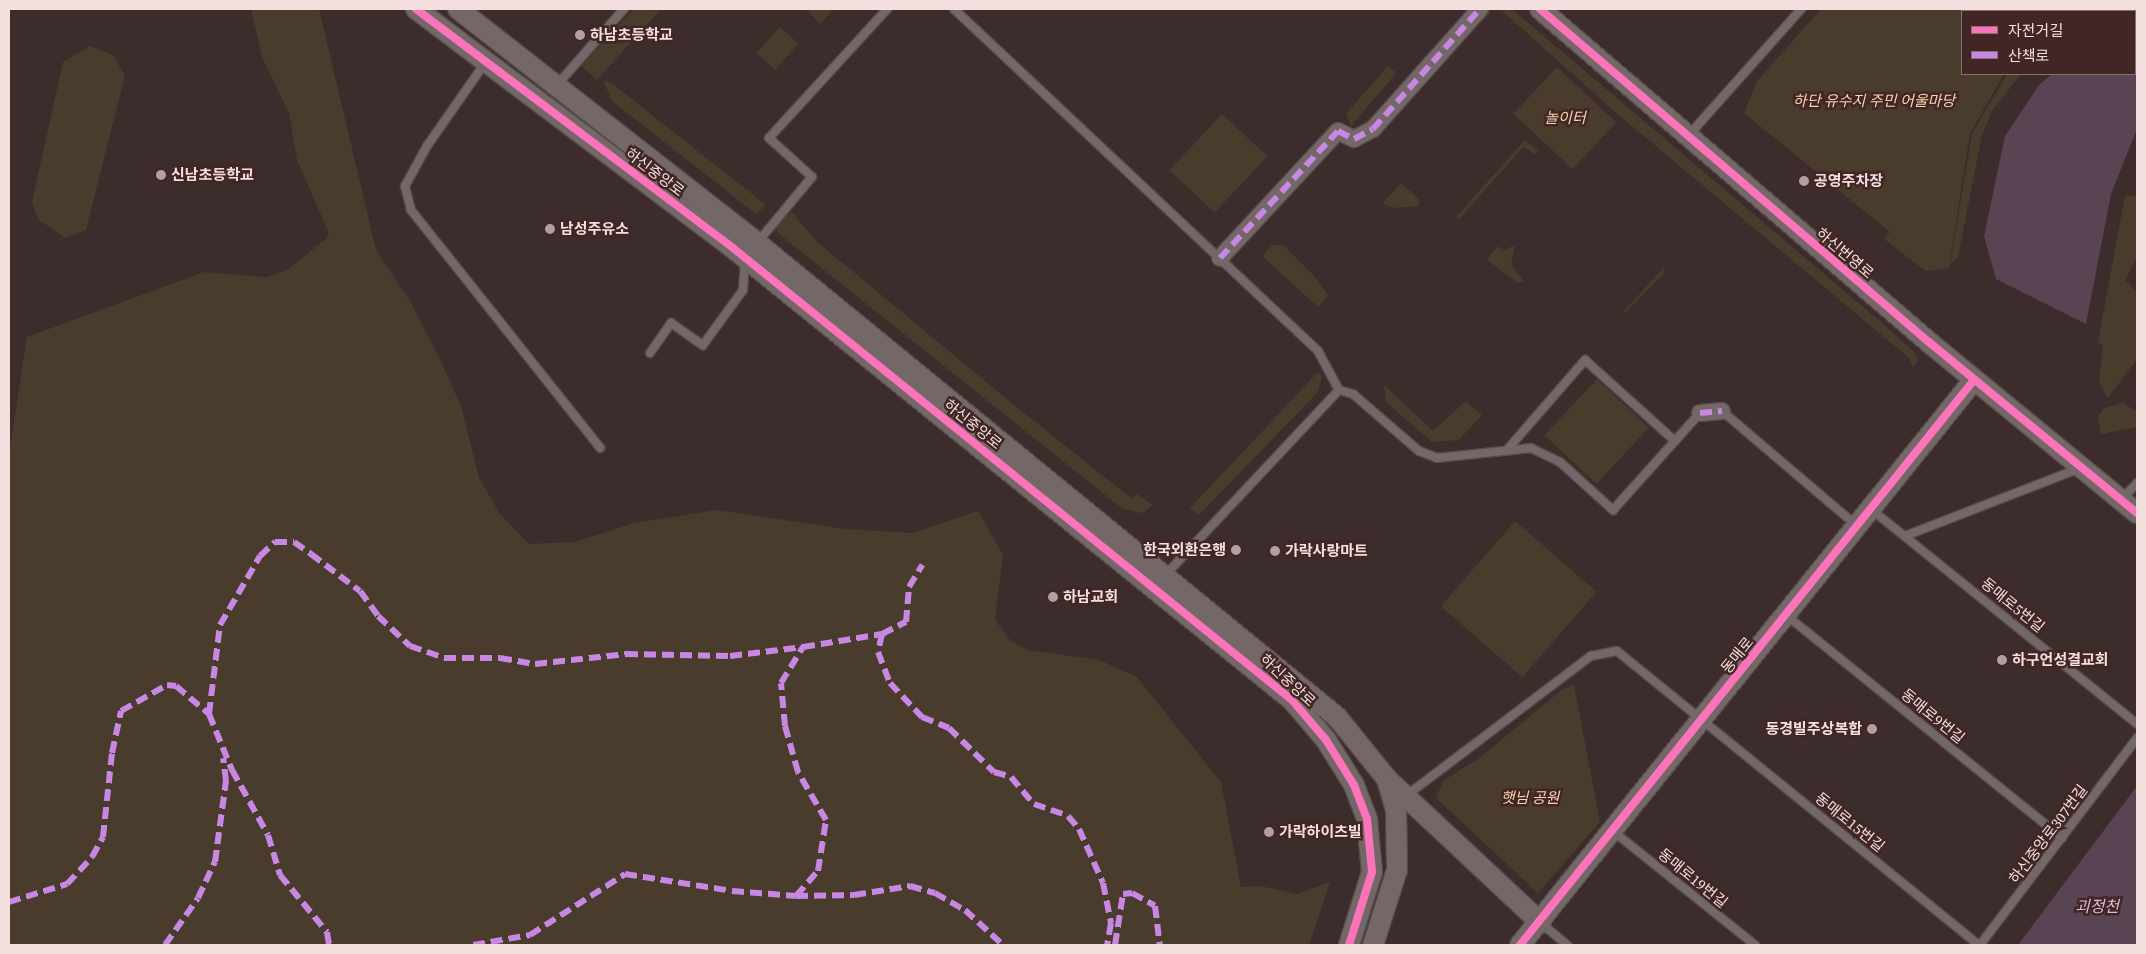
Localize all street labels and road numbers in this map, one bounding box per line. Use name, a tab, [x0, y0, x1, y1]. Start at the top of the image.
street label: 하신중앙로	[622, 144, 688, 200]
street label: 하신번영로	[1813, 224, 1877, 282]
street label: 하신중앙로	[941, 395, 1005, 453]
street label: 동매로5번길	[1978, 574, 2048, 636]
street label: 동매로	[1717, 633, 1757, 677]
street label: 하신중앙로	[1257, 650, 1319, 710]
street label: 동매로9번길	[1898, 685, 1968, 747]
street label: 하신중앙로307번길	[2005, 781, 2091, 887]
street label: 동매로15번길	[1812, 789, 1888, 855]
street label: 동매로19번길	[1655, 845, 1731, 911]

